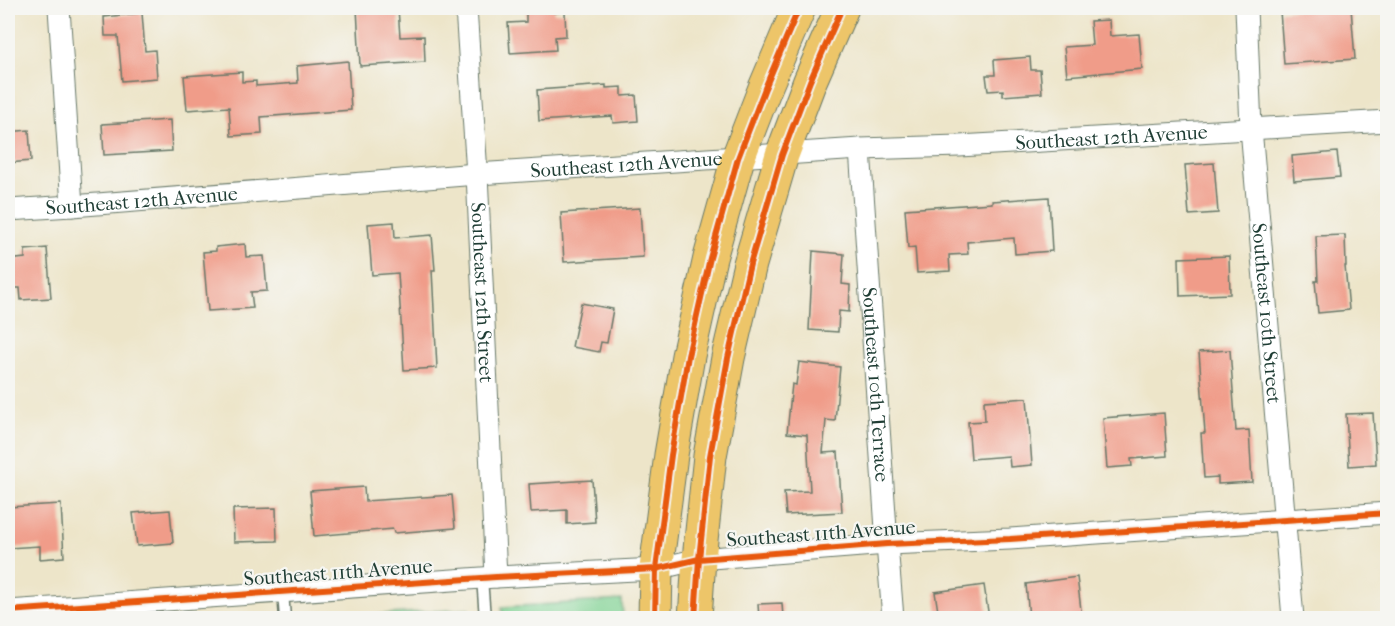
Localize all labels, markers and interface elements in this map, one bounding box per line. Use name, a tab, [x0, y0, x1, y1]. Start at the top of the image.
street label: Southeast 12th Avenue	[1015, 121, 1208, 155]
street label: Southeast 12th Avenue	[530, 147, 723, 182]
street label: Southeast 12th Avenue	[45, 182, 239, 220]
street label: Southeast 12th Street	[466, 202, 498, 383]
street label: Southeast 10th Street	[1247, 222, 1286, 405]
street label: Southeast 10th Terrace	[857, 286, 894, 483]
street label: Southeast 11th Avenue	[726, 515, 916, 552]
street label: Southeast 11th Avenue	[243, 554, 433, 591]

